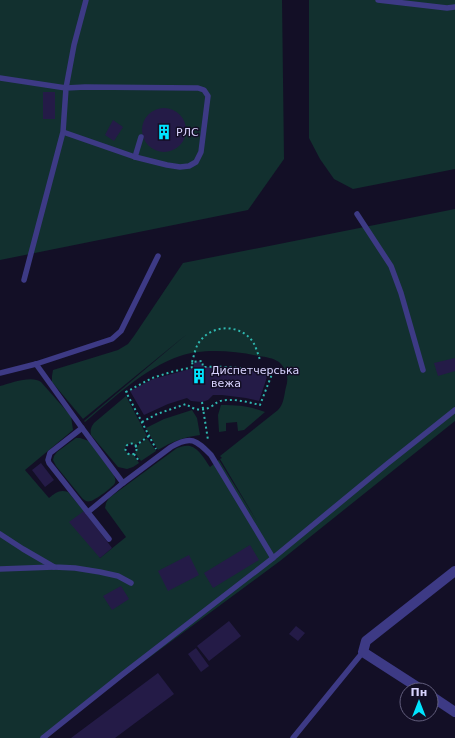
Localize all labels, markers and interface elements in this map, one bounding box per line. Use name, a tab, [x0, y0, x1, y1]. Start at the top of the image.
building icon: РЛС	[155, 123, 173, 141]
place label: РЛС	[176, 126, 199, 139]
place label: Диспетчерська вежа	[211, 364, 299, 390]
building icon: Диспетчерська вежа	[190, 367, 208, 385]
north arrow	[399, 682, 439, 722]
text: Пн	[411, 686, 427, 699]

